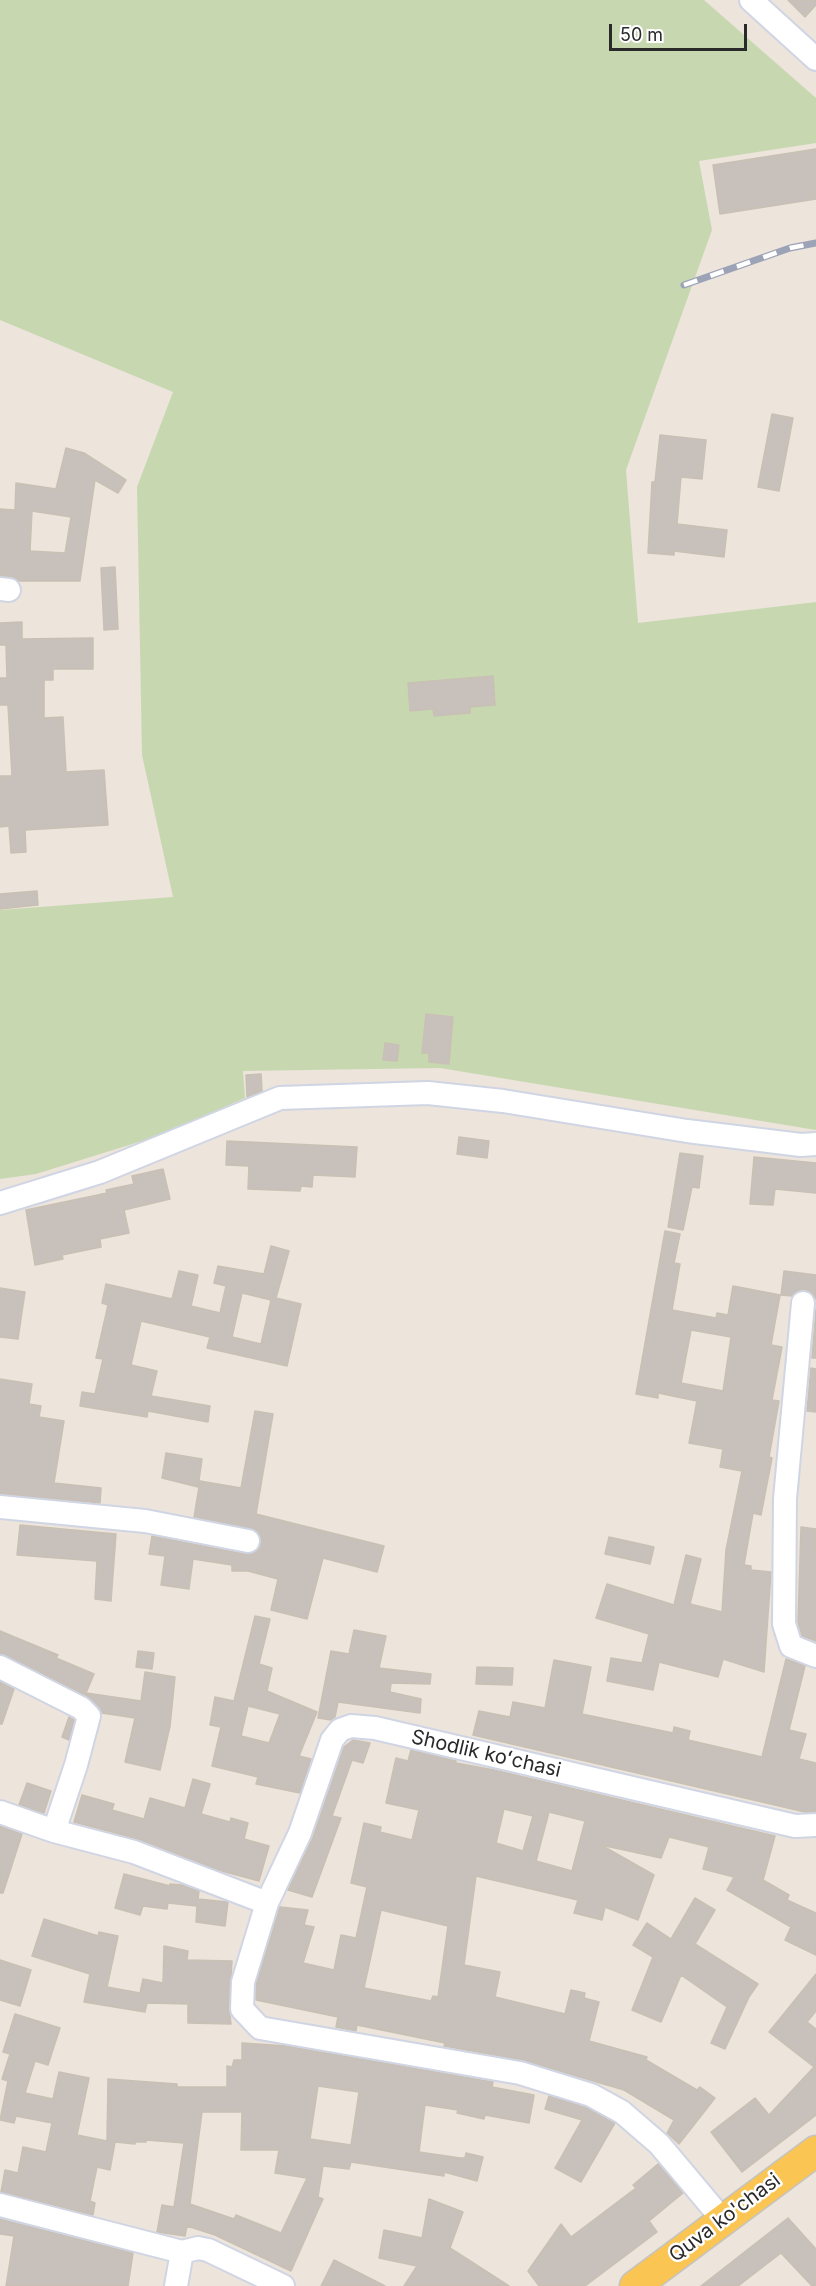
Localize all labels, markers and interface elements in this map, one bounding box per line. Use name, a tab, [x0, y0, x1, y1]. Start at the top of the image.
scale bar	[612, 12, 750, 50]
text: 50 m	[620, 24, 663, 45]
street label: Shodlik koʻchasi	[409, 1725, 563, 1783]
street label: Quva ko'chasi	[665, 2168, 785, 2268]

